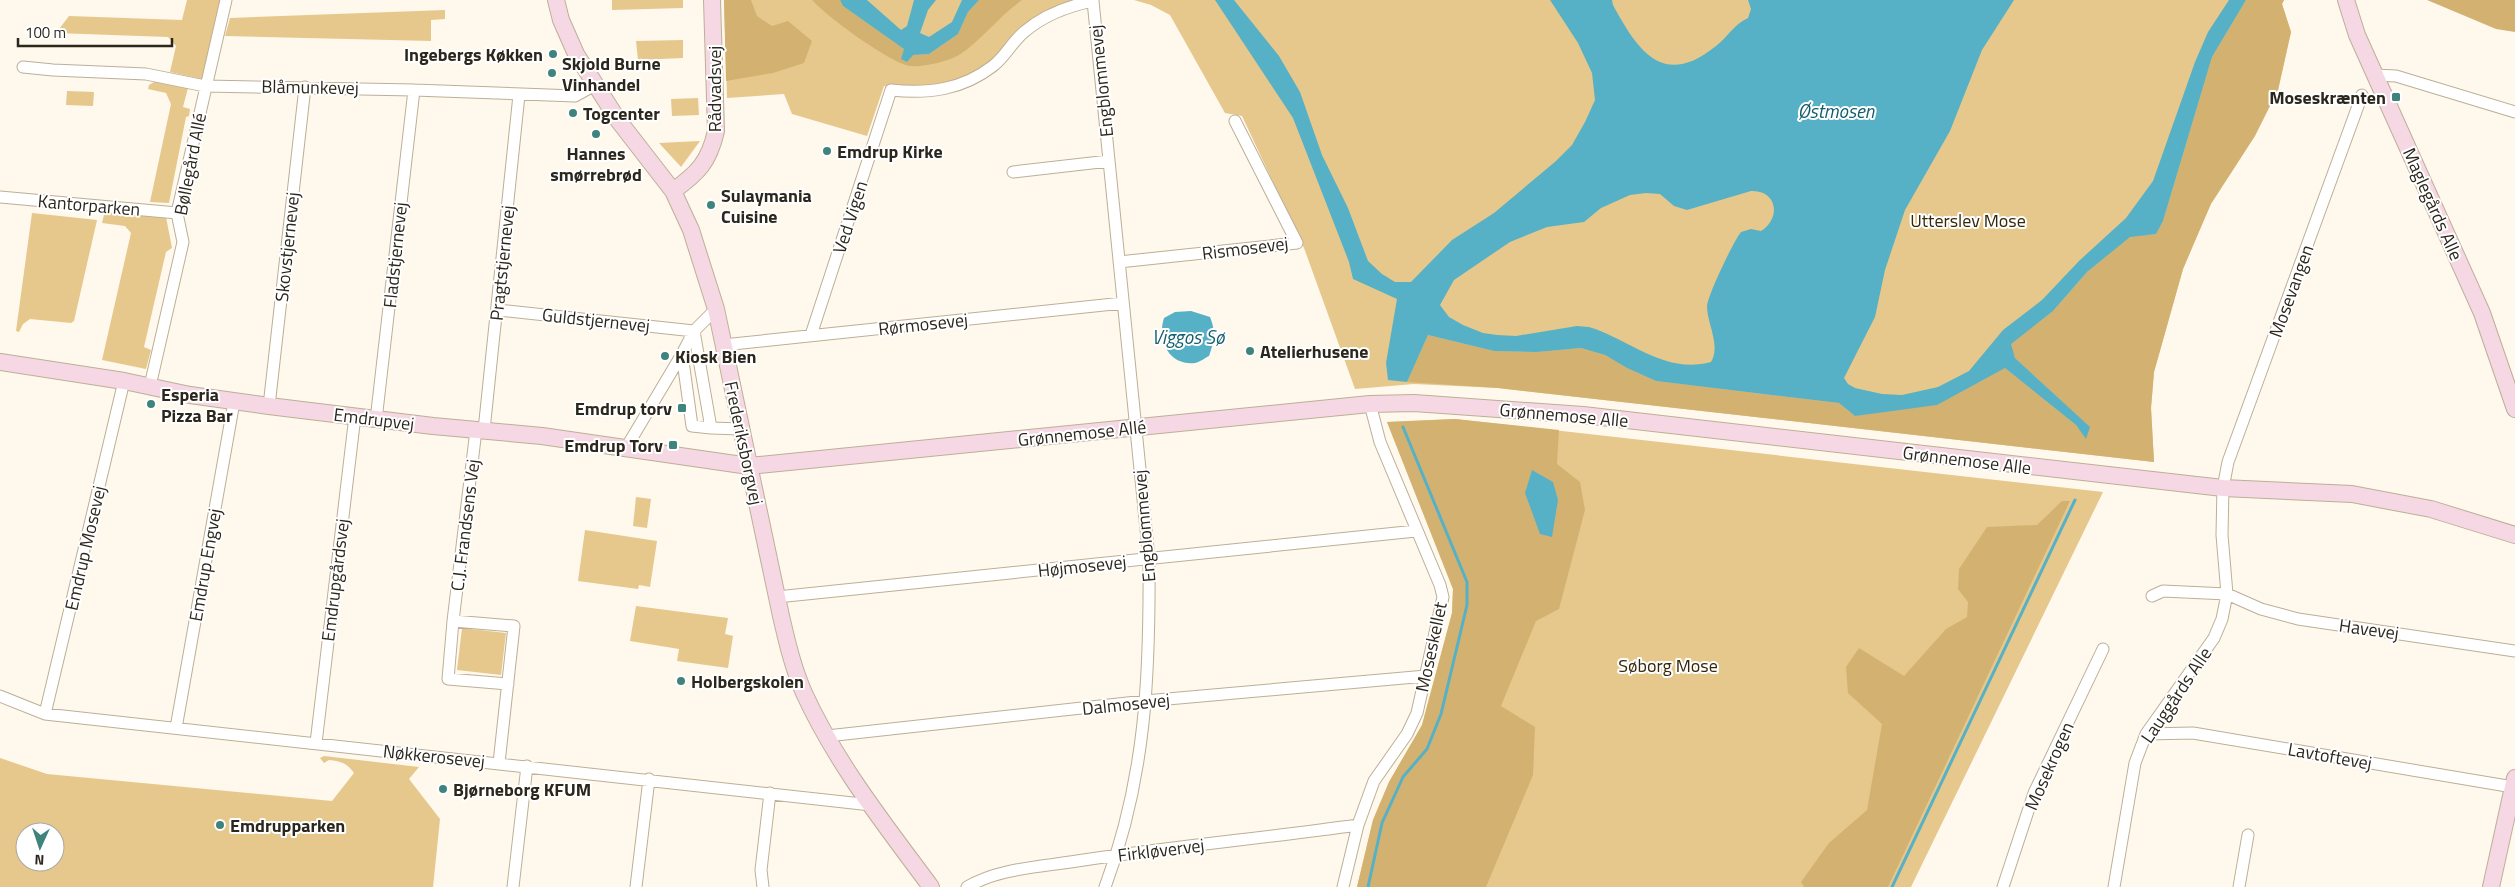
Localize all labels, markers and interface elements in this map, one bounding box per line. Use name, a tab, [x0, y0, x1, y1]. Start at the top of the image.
scale bar	[18, 15, 171, 47]
text: 100 m	[25, 21, 66, 44]
street label: Engblommevej	[1082, 24, 1120, 138]
place label: Ingebergs Køkken	[404, 41, 543, 68]
street label: Rådvadsvej	[701, 46, 728, 132]
marker: Ingebergs Køkken	[547, 48, 559, 60]
place label: Skjold Burne Vinhandel	[562, 50, 661, 98]
marker: Skjold Burne Vinhandel	[546, 67, 558, 79]
street label: Blåmunkevej	[261, 73, 359, 101]
place label: Moseskrænten	[2269, 84, 2386, 111]
marker: Moseskrænten	[2390, 91, 2402, 103]
water label: Østmosen	[1798, 96, 1875, 125]
place label: Togcenter	[583, 100, 660, 127]
marker: Togcenter	[567, 107, 579, 119]
street label: Bøllegård Allé	[167, 110, 213, 218]
marker: Hannes smørrebrød	[590, 128, 602, 140]
place label: Emdrup Kirke	[837, 138, 943, 165]
place label: Hannes smørrebrød	[550, 140, 642, 188]
street label: Maglegårds Alle	[2396, 143, 2470, 265]
marker: Emdrup Kirke	[821, 145, 833, 157]
street label: Ved Vigen	[826, 177, 874, 257]
place label: Sulaymania Cuisine	[721, 182, 812, 230]
street label: Kantorparken	[37, 187, 141, 223]
street label: Skovstjernevej	[268, 191, 306, 303]
marker: Sulaymania Cuisine	[705, 199, 717, 211]
street label: Fladstjernevej	[376, 201, 414, 309]
street label: Pragtstjernevej	[483, 204, 521, 322]
park label: Utterslev Mose	[1910, 207, 2026, 234]
street label: Rismosevej	[1200, 229, 1290, 267]
street label: Mosevangen	[2262, 241, 2320, 341]
street label: Guldstjernevej	[541, 301, 651, 339]
street label: Rørmosevej	[877, 306, 969, 342]
water label: Viggos Sø	[1152, 322, 1226, 351]
place label: Atelierhusene	[1260, 338, 1368, 365]
place label: Kiosk Bien	[675, 343, 756, 370]
marker: Atelierhusene	[1244, 345, 1256, 357]
marker: Kiosk Bien	[659, 350, 671, 362]
street label: Frederiksborgvej	[718, 379, 770, 507]
place label: Esperia Pizza Bar	[161, 381, 233, 429]
place label: Emdrup torv	[575, 395, 672, 422]
street label: Grønnemose Alle	[1498, 396, 1630, 434]
marker: Esperia Pizza Bar	[145, 398, 157, 410]
street label: Emdrupvej	[332, 401, 416, 437]
marker: Emdrup torv	[676, 402, 688, 414]
street label: Grønnemose Allé	[1016, 413, 1148, 453]
place label: Emdrup Torv	[564, 432, 663, 459]
marker: Emdrup Torv	[667, 439, 679, 451]
street label: Grønnemose Alle	[1901, 439, 2033, 481]
street label: C.J. Frandsens Vej	[444, 458, 486, 592]
street label: Engblommevej	[1126, 469, 1162, 583]
street label: Emdrup Mosevej	[58, 483, 112, 613]
street label: Emdrup Engvej	[182, 506, 228, 624]
street label: Emdrupgårdsvej	[314, 517, 356, 643]
street label: Højmosevej	[1036, 548, 1128, 584]
street label: Moseskellet	[1408, 599, 1454, 695]
street label: Havevej	[2337, 611, 2401, 647]
street label: Lauggårds Alle	[2134, 642, 2218, 748]
park label: Søborg Mose	[1618, 652, 1718, 679]
place label: Holbergskolen	[691, 668, 804, 695]
marker: Holbergskolen	[675, 675, 687, 687]
street label: Dalmosevej	[1081, 686, 1171, 722]
street label: Mosekrogen	[2018, 717, 2080, 815]
street label: Lavtoftevej	[2286, 735, 2374, 777]
street label: Nøkkerosevej	[382, 737, 486, 775]
place label: Bjørneborg KFUM	[453, 776, 591, 803]
marker: Bjørneborg KFUM	[437, 783, 449, 795]
place label: Emdrupparken	[230, 812, 345, 839]
marker: Emdrupparken	[214, 819, 226, 831]
north arrow	[15, 822, 65, 872]
street label: Firkløvervej	[1116, 831, 1206, 869]
text: N	[34, 850, 45, 871]

